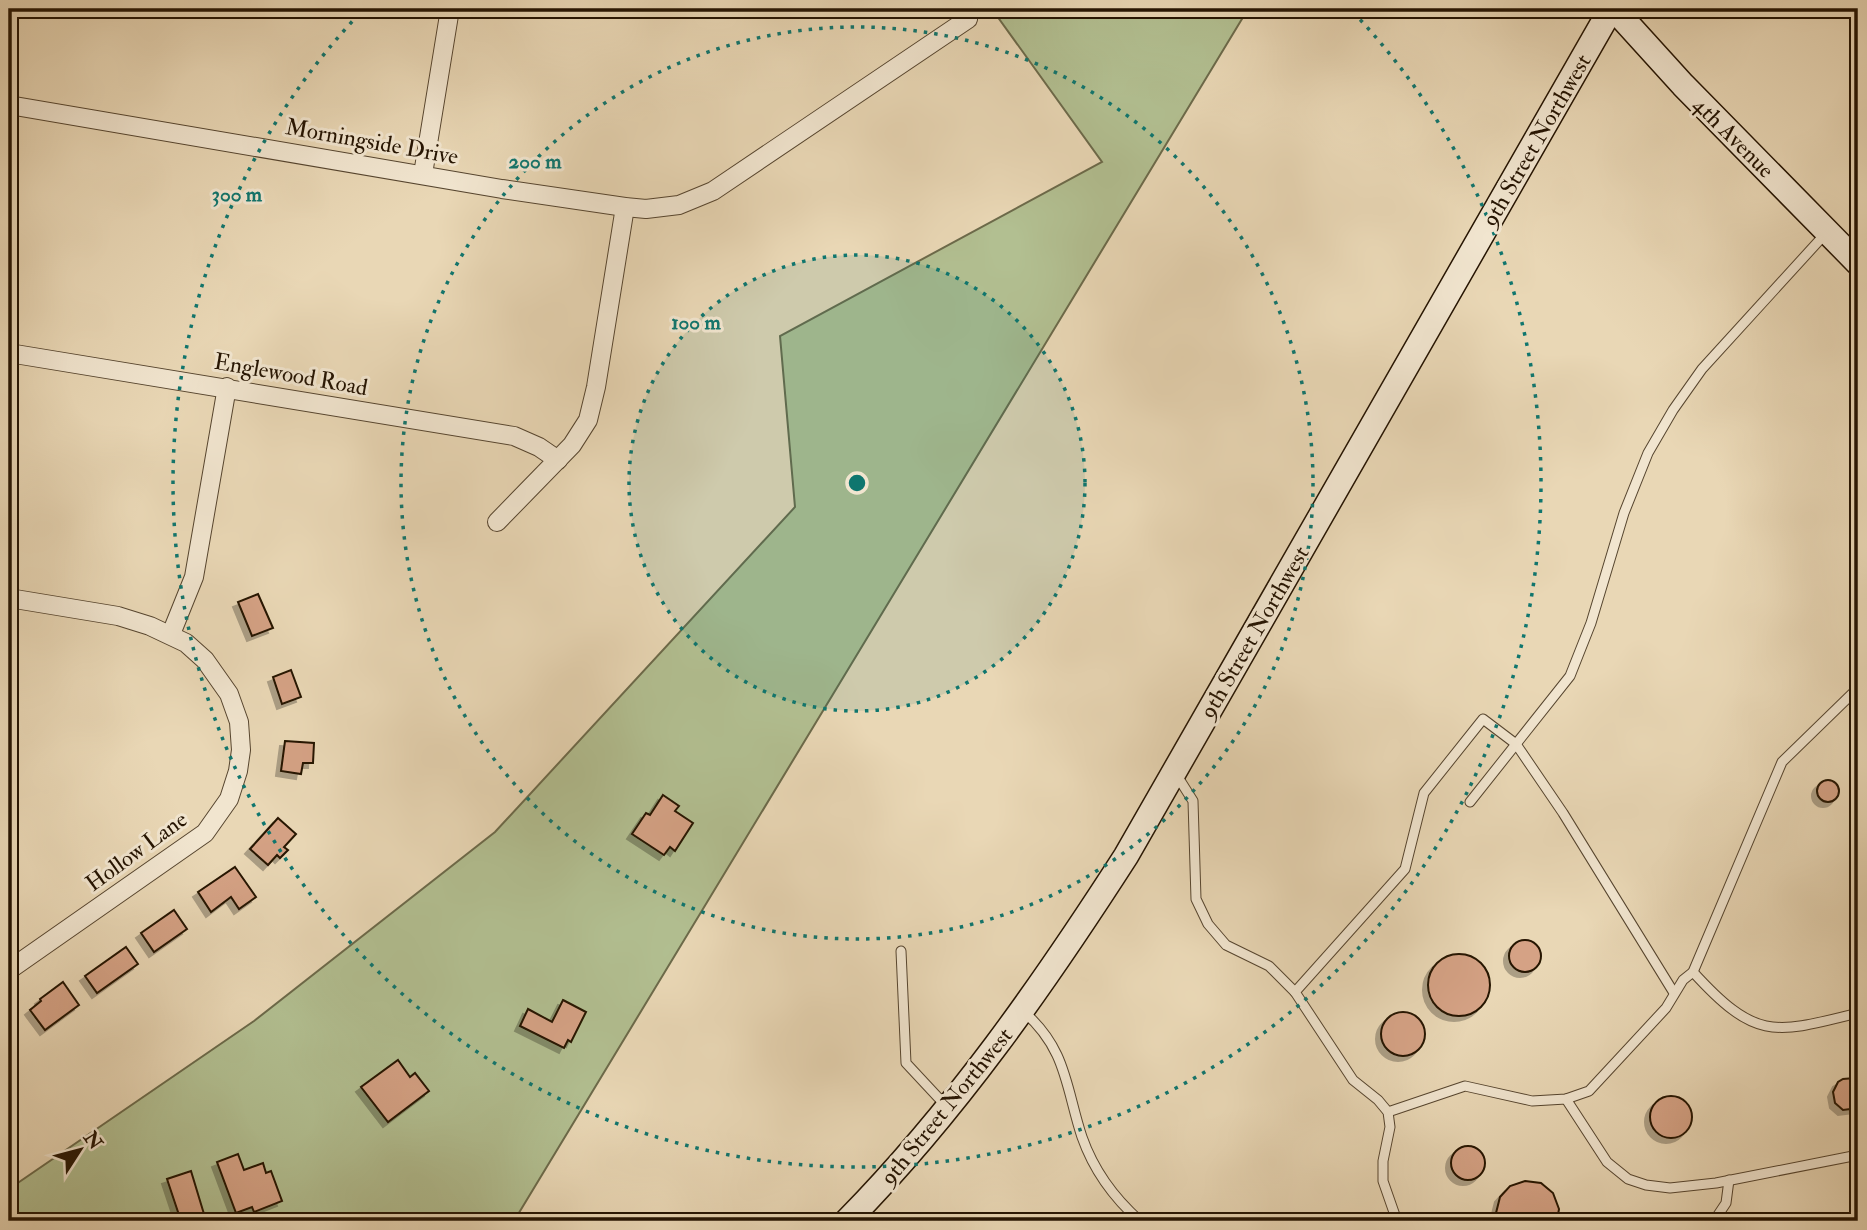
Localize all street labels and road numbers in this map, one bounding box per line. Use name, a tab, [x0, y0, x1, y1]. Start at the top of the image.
street label: 9th Street Northwest	[1474, 49, 1598, 233]
street label: 4th Avenue	[1687, 91, 1781, 184]
street label: Morningside Drive	[283, 112, 461, 171]
street label: Englewood Road	[212, 347, 370, 402]
street label: 9th Street Northwest	[1192, 541, 1316, 725]
street label: Hollow Lane	[80, 805, 193, 898]
street label: 9th Street Northwest	[873, 1022, 1019, 1193]

